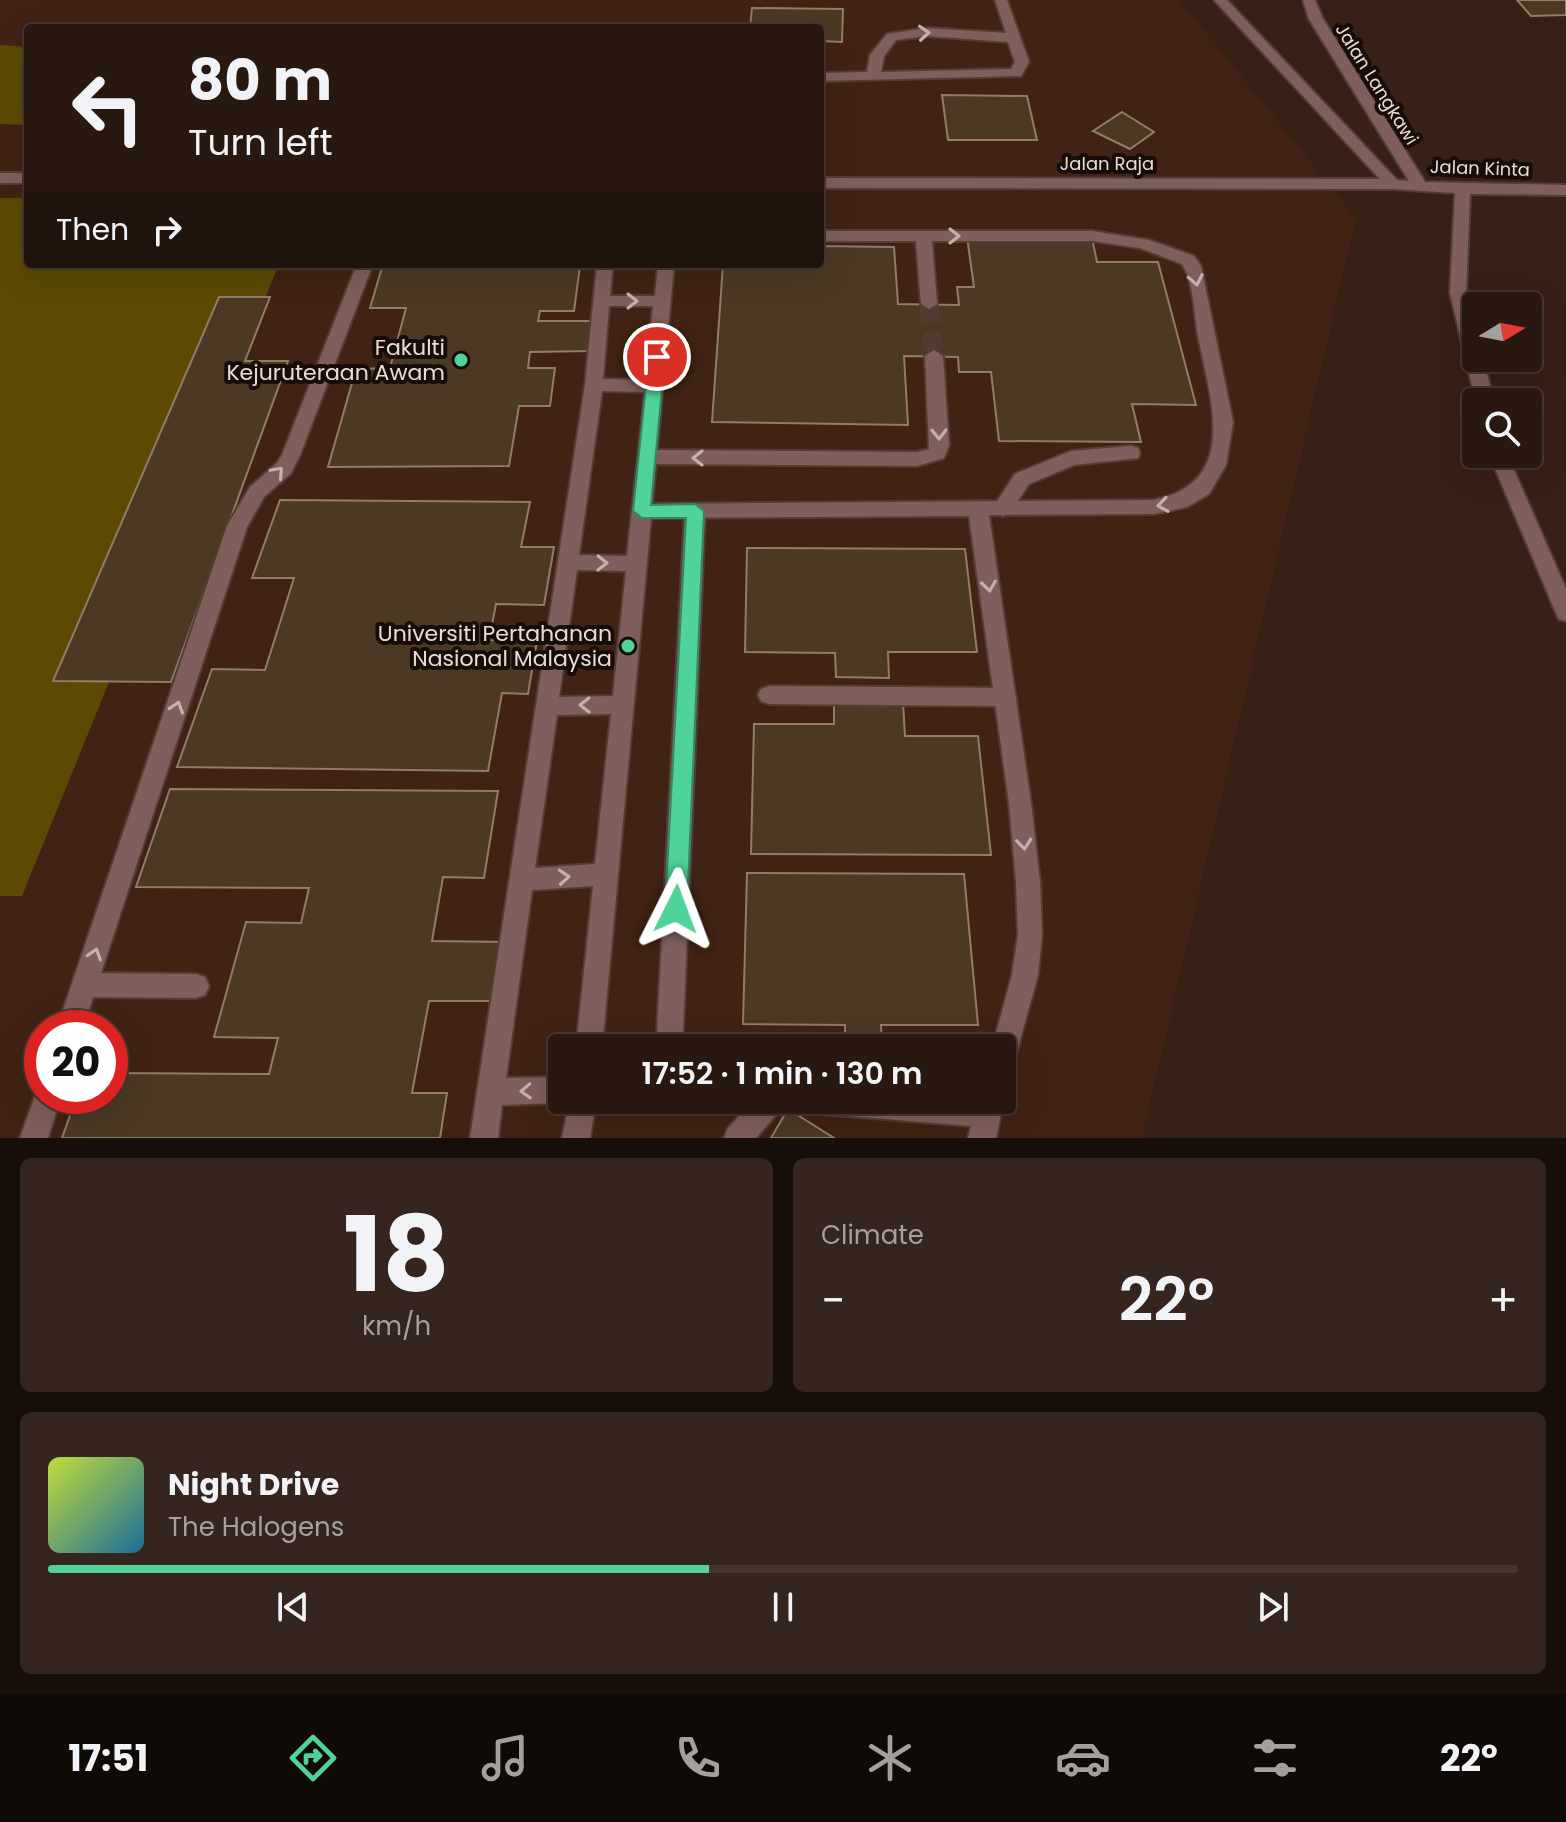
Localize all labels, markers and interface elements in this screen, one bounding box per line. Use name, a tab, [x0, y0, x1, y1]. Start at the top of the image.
street label: Jalan Langkawi	[1330, 18, 1424, 150]
one-way arrow	[918, 25, 931, 42]
text: 80 m	[188, 41, 332, 120]
icon: left	[56, 56, 160, 160]
text: Turn left	[188, 117, 333, 168]
street label: Jalan Raja	[1060, 151, 1154, 176]
street label: Jalan Kinta	[1430, 154, 1530, 182]
text: Then	[56, 208, 129, 251]
icon: right	[145, 208, 189, 252]
one-way arrow	[948, 227, 961, 245]
one-way arrow	[1187, 273, 1204, 286]
one-way arrow	[626, 292, 639, 310]
north arrow	[1462, 292, 1542, 372]
map controls	[1462, 292, 1542, 468]
pin	[623, 323, 691, 391]
place label: Fakulti Kejuruteraan Awam	[226, 332, 445, 388]
icon: arrive	[635, 335, 679, 379]
marker: Fakulti Kejuruteraan Awam	[452, 351, 470, 369]
button: search	[1462, 388, 1542, 468]
one-way arrow	[930, 428, 947, 441]
one-way arrow	[691, 449, 704, 466]
one-way arrow	[268, 466, 283, 481]
one-way arrow	[1156, 495, 1170, 512]
one-way arrow	[596, 554, 609, 572]
one-way arrow	[980, 580, 997, 593]
place label: Universiti Pertahanan Nasional Malaysia	[378, 618, 612, 674]
marker: Universiti Pertahanan Nasional Malaysia	[619, 637, 637, 655]
one-way arrow	[578, 696, 591, 714]
one-way arrow	[168, 701, 184, 715]
one-way arrow	[1016, 838, 1033, 851]
position arrow	[634, 867, 718, 951]
one-way arrow	[558, 869, 571, 886]
one-way arrow	[85, 948, 101, 962]
speed limit sign: 20	[24, 1010, 128, 1114]
text: 17:52 · 1 min · 130 m	[642, 1052, 922, 1095]
one-way arrow	[519, 1083, 532, 1100]
text: 18	[343, 1182, 450, 1327]
text: Climate	[821, 1217, 924, 1253]
text: 22°	[1119, 1258, 1214, 1342]
text: −	[821, 1270, 845, 1331]
text: +	[1488, 1270, 1518, 1331]
text: km/h	[362, 1308, 431, 1344]
text: Night Drive	[168, 1463, 339, 1506]
text: The Halogens	[168, 1509, 344, 1545]
icon: previous	[271, 1585, 315, 1629]
icon: pause	[761, 1585, 805, 1629]
icon: next	[1251, 1585, 1295, 1629]
icon: directions	[285, 1730, 341, 1786]
icon: music	[477, 1730, 533, 1786]
icon: phone	[670, 1730, 726, 1786]
icon: climate	[862, 1730, 918, 1786]
icon: car	[1055, 1730, 1111, 1786]
icon: filters	[1247, 1730, 1303, 1786]
text: 17:51	[68, 1733, 148, 1784]
text: 22°	[1440, 1733, 1498, 1784]

